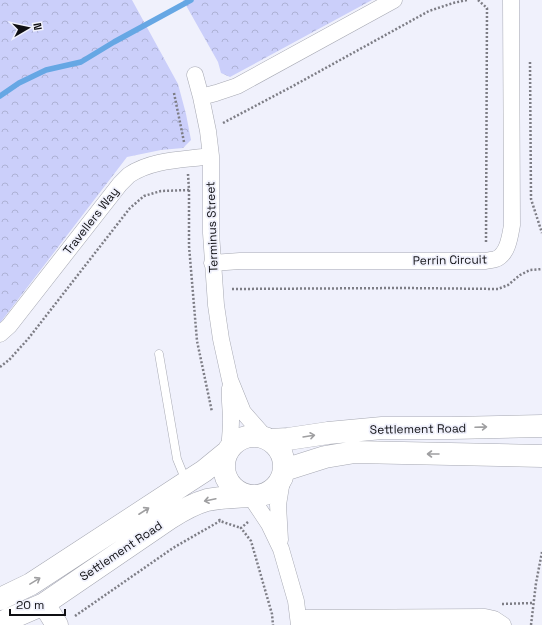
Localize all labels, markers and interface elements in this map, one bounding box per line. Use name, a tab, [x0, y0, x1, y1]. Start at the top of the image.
north arrow	[8, 8, 48, 48]
text: N	[30, 22, 45, 31]
street label: Terminus Street	[202, 181, 222, 273]
street label: Travellers Way	[60, 184, 122, 258]
street label: Perrin Circuit	[413, 251, 487, 269]
street label: Settlement Road	[370, 420, 466, 438]
one-way arrow	[474, 424, 487, 431]
one-way arrow	[302, 432, 315, 440]
one-way arrow	[427, 450, 440, 458]
one-way arrow	[203, 497, 216, 505]
one-way arrow	[138, 506, 150, 514]
street label: Settlement Road	[76, 517, 166, 585]
one-way arrow	[29, 577, 41, 585]
scale bar	[10, 591, 65, 617]
text: 20 m	[16, 597, 44, 613]

